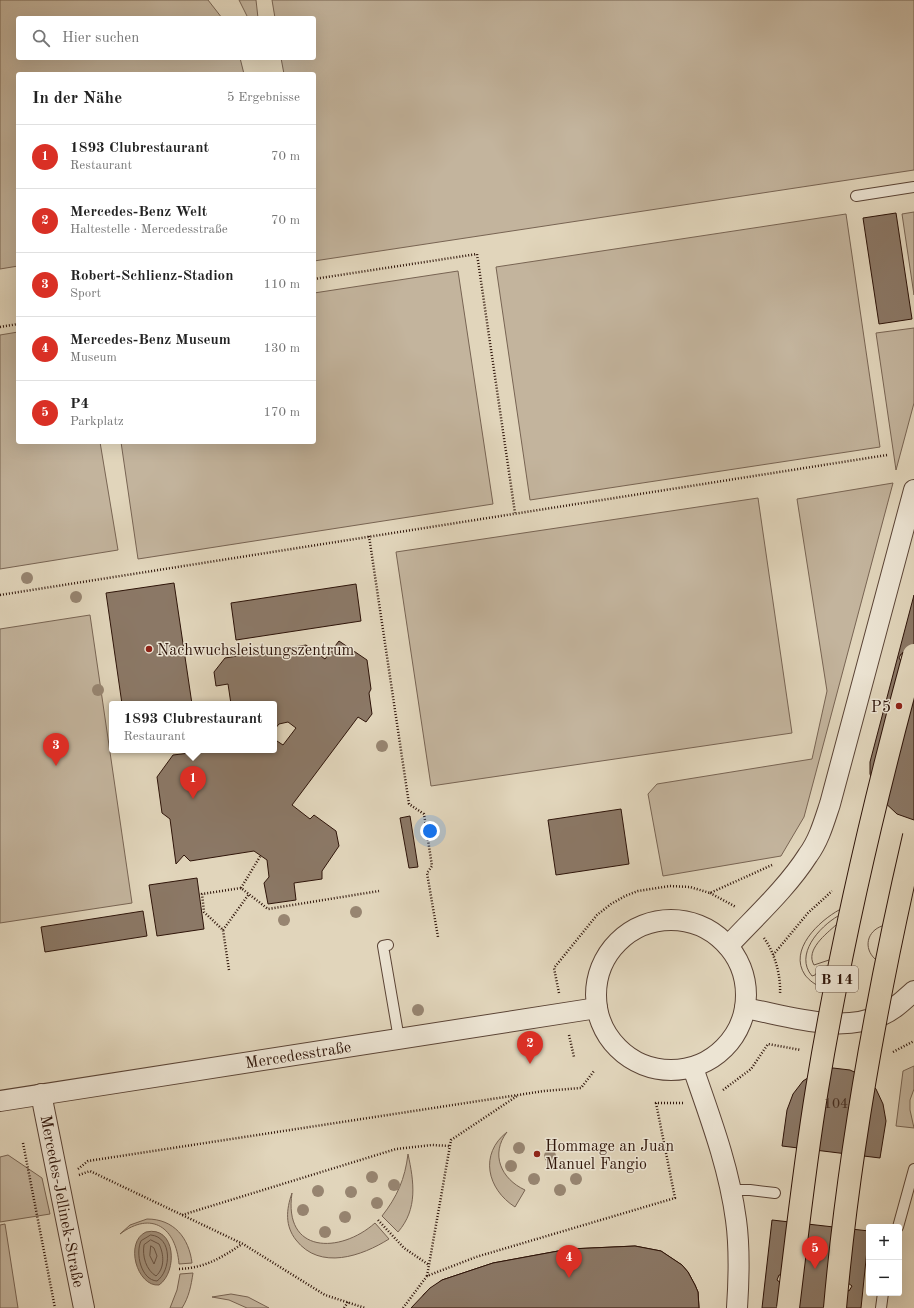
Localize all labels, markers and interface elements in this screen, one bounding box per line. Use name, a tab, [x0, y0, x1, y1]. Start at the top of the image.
search box	[16, 16, 316, 60]
icon: search	[30, 27, 52, 49]
text: Hier suchen	[62, 31, 139, 46]
text: In der Nähe	[32, 90, 122, 107]
text: 5 Ergebnisse	[227, 91, 300, 104]
text: 1893 Clubrestaurant	[70, 141, 209, 156]
text: 1	[41, 150, 49, 163]
text: 70 m	[271, 150, 300, 163]
text: Restaurant	[70, 159, 132, 172]
text: Mercedes-Benz Welt	[70, 205, 207, 220]
text: 2	[41, 214, 49, 227]
text: 70 m	[271, 214, 300, 227]
text: Haltestelle · Mercedesstraße	[70, 223, 228, 236]
text: Robert-Schlienz-Stadion	[70, 269, 233, 284]
text: 3	[41, 278, 49, 291]
text: 110 m	[263, 278, 300, 291]
text: Sport	[70, 287, 101, 300]
text: Mercedes-Benz Museum	[70, 333, 231, 348]
text: 4	[41, 342, 49, 355]
text: 130 m	[263, 342, 300, 355]
text: Museum	[70, 351, 117, 364]
text: P4	[70, 397, 89, 412]
text: 5	[41, 406, 49, 419]
text: 170 m	[263, 406, 300, 419]
text: Parkplatz	[70, 415, 124, 428]
place label: Nachwuchsleistungszentrum	[157, 643, 355, 659]
marker: Nachwuchsleistungszentrum	[144, 644, 154, 654]
place label: P5	[871, 700, 891, 716]
popup	[109, 701, 277, 753]
marker: P5	[894, 701, 904, 711]
text: 1893 Clubrestaurant	[124, 712, 263, 727]
text: Restaurant	[124, 730, 186, 743]
pin: 3	[43, 733, 69, 766]
pin: 1	[180, 766, 206, 799]
your location	[420, 821, 440, 841]
road number: B 14	[816, 966, 858, 992]
pin: 2	[517, 1031, 543, 1064]
street label: Mercedesstraße	[244, 1040, 352, 1072]
house number: 104	[824, 1097, 848, 1111]
street label: Mercedes-Jellinek-Straße	[36, 1114, 86, 1289]
place label: Hommage an Juan Manuel Fangio	[545, 1139, 674, 1173]
marker: Hommage an Juan Manuel Fangio	[532, 1149, 542, 1159]
map controls	[866, 1224, 902, 1296]
button: +	[866, 1224, 902, 1260]
pin: 5	[802, 1236, 828, 1269]
pin: 4	[556, 1245, 582, 1278]
button: −	[866, 1260, 902, 1296]

